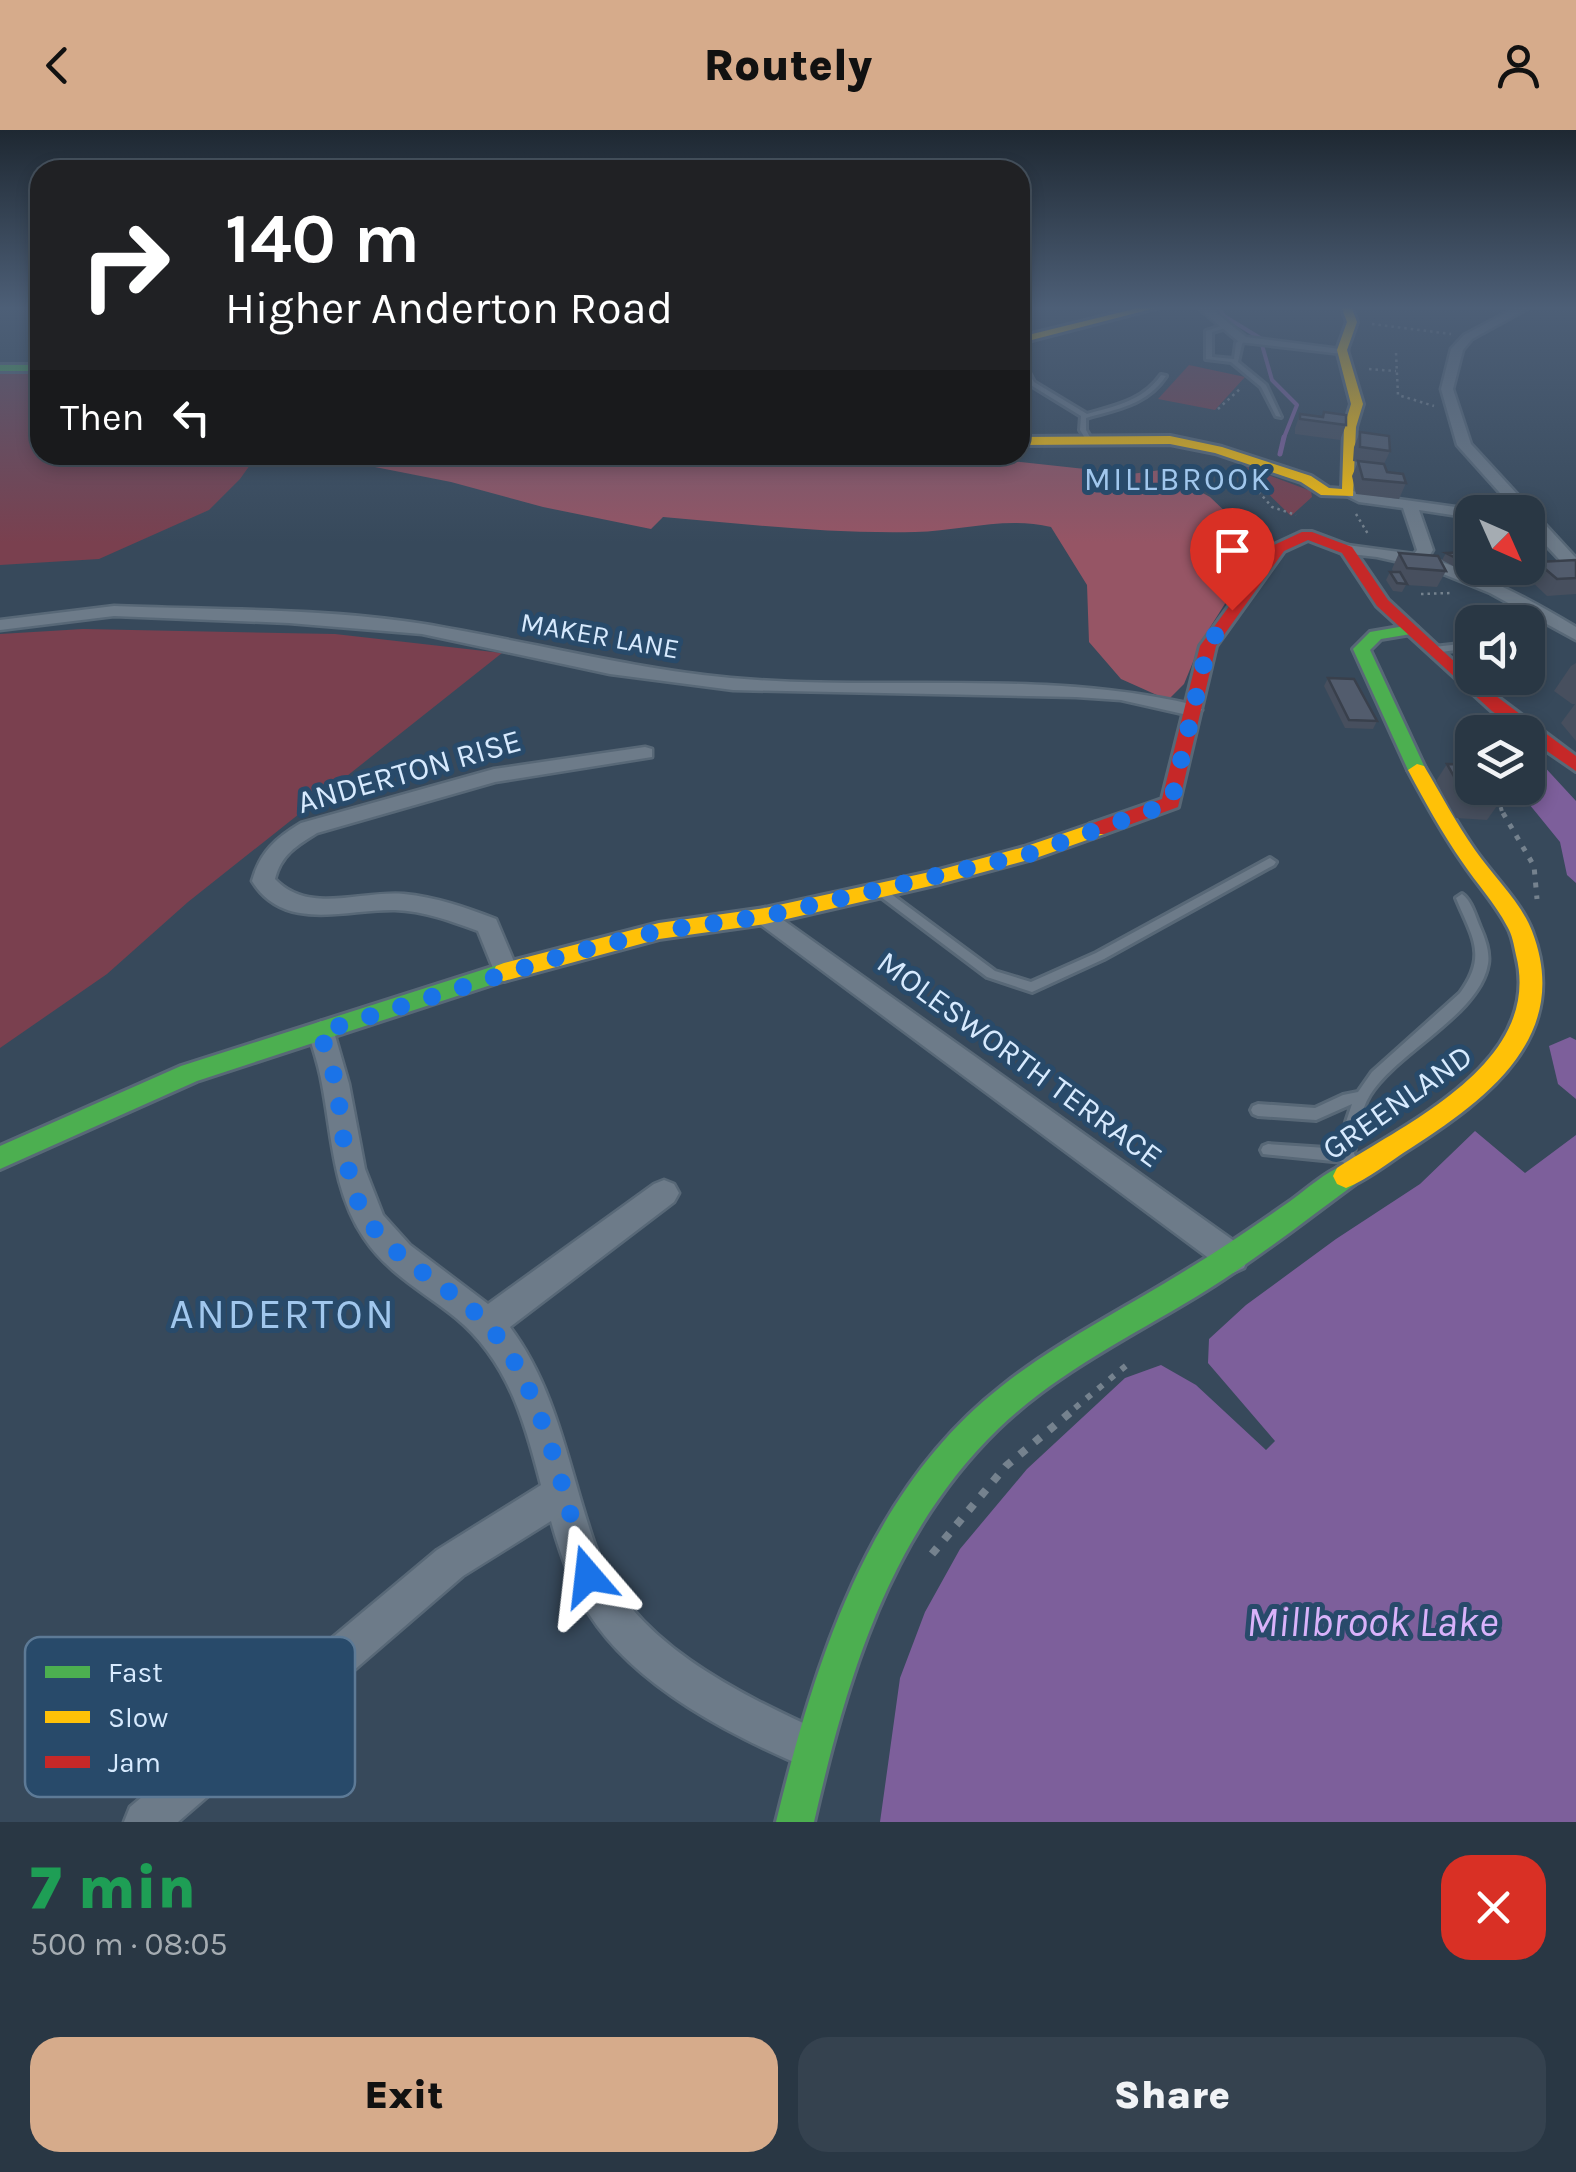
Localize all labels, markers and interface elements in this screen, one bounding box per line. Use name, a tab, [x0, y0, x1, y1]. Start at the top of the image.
icon: back	[30, 38, 85, 93]
icon: person	[1491, 38, 1546, 93]
text: Routely	[704, 39, 872, 91]
text: 140 m	[225, 198, 420, 280]
icon: right	[60, 200, 190, 330]
text: Higher Anderton Road	[225, 282, 673, 334]
icon: left	[164, 390, 219, 445]
text: Then	[60, 395, 144, 440]
district label: MILLBROOK	[1084, 461, 1272, 498]
north arrow	[1455, 495, 1545, 585]
map controls	[1455, 495, 1545, 805]
pin	[1190, 508, 1275, 611]
icon: arrive	[1205, 523, 1260, 578]
street label: MAKER LANE	[518, 605, 682, 666]
button: sound	[1455, 605, 1545, 695]
button: layers	[1455, 715, 1545, 805]
street label: ANDERTON RISE	[293, 722, 525, 821]
street label: MOLESWORTH TERRACE	[870, 944, 1169, 1175]
street label: GREENLAND	[1315, 1037, 1479, 1168]
district label: ANDERTON	[170, 1289, 396, 1339]
position arrow	[536, 1524, 640, 1628]
water label: Millbrook Lake	[1246, 1597, 1498, 1647]
legend	[25, 1637, 355, 1797]
text: Fast	[108, 1656, 163, 1689]
text: Slow	[108, 1701, 168, 1734]
text: Jam	[108, 1746, 161, 1779]
text: 7 min	[30, 1853, 196, 1923]
button: close	[1441, 1855, 1546, 1960]
text: 500 m · 08:05	[30, 1926, 228, 1963]
button: Exit	[30, 2037, 778, 2152]
button: Share	[798, 2037, 1546, 2152]

